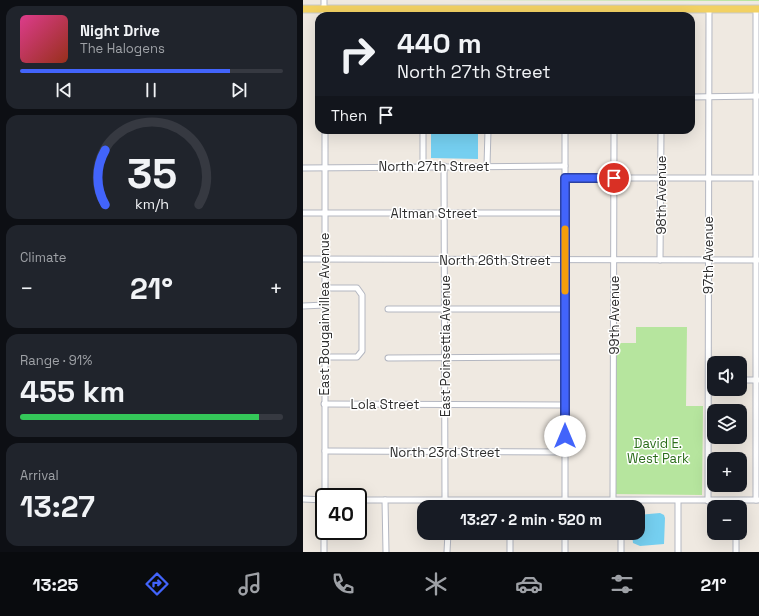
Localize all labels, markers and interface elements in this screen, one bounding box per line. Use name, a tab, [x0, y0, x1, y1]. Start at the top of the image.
text: Night Drive	[80, 21, 160, 40]
text: 440 m	[397, 25, 482, 61]
icon: right	[331, 28, 383, 80]
text: The Halogens	[80, 40, 165, 57]
text: North 27th Street	[397, 60, 551, 83]
icon: previous	[53, 79, 75, 101]
icon: pause	[140, 79, 162, 101]
icon: next	[228, 79, 250, 101]
icon: arrive	[375, 104, 397, 126]
text: Then	[331, 106, 367, 125]
text: 35	[126, 147, 177, 200]
street label: 98th Avenue	[653, 155, 670, 235]
street label: North 27th Street	[379, 158, 489, 175]
pin	[597, 161, 631, 195]
icon: arrive	[603, 167, 625, 189]
text: km/h	[134, 195, 169, 213]
street label: Altman Street	[390, 205, 478, 222]
street label: 97th Avenue	[700, 216, 717, 294]
street label: East Bougainvillea Avenue	[316, 233, 333, 395]
text: Climate	[20, 249, 66, 266]
street label: North 26th Street	[439, 252, 551, 269]
text: 21°	[130, 269, 173, 308]
text: −	[20, 274, 34, 302]
text: +	[269, 274, 283, 302]
street label: East Poinsettia Avenue	[437, 275, 454, 417]
street label: 99th Avenue	[606, 276, 623, 354]
text: Range · 91%	[20, 352, 92, 369]
map controls	[707, 356, 747, 540]
button: sound	[707, 356, 747, 396]
text: 455 km	[20, 372, 125, 411]
street label: Lola Street	[351, 396, 419, 413]
button: layers	[707, 404, 747, 444]
position arrow	[544, 415, 586, 457]
park label: David E. West Park	[627, 435, 689, 467]
street label: North 23rd Street	[390, 444, 500, 461]
button: +	[707, 452, 747, 492]
text: Arrival	[20, 467, 59, 484]
text: 13:27	[20, 487, 95, 526]
speed limit sign: 40	[315, 488, 367, 540]
button: −	[707, 500, 747, 540]
text: 13:27 · 2 min · 520 m	[460, 510, 602, 529]
icon: directions	[143, 570, 171, 598]
icon: music	[236, 570, 264, 598]
icon: phone	[329, 570, 357, 598]
icon: climate	[422, 570, 450, 598]
icon: car	[515, 570, 543, 598]
icon: filters	[608, 570, 636, 598]
text: 13:25	[32, 573, 78, 596]
text: 21°	[701, 573, 727, 596]

